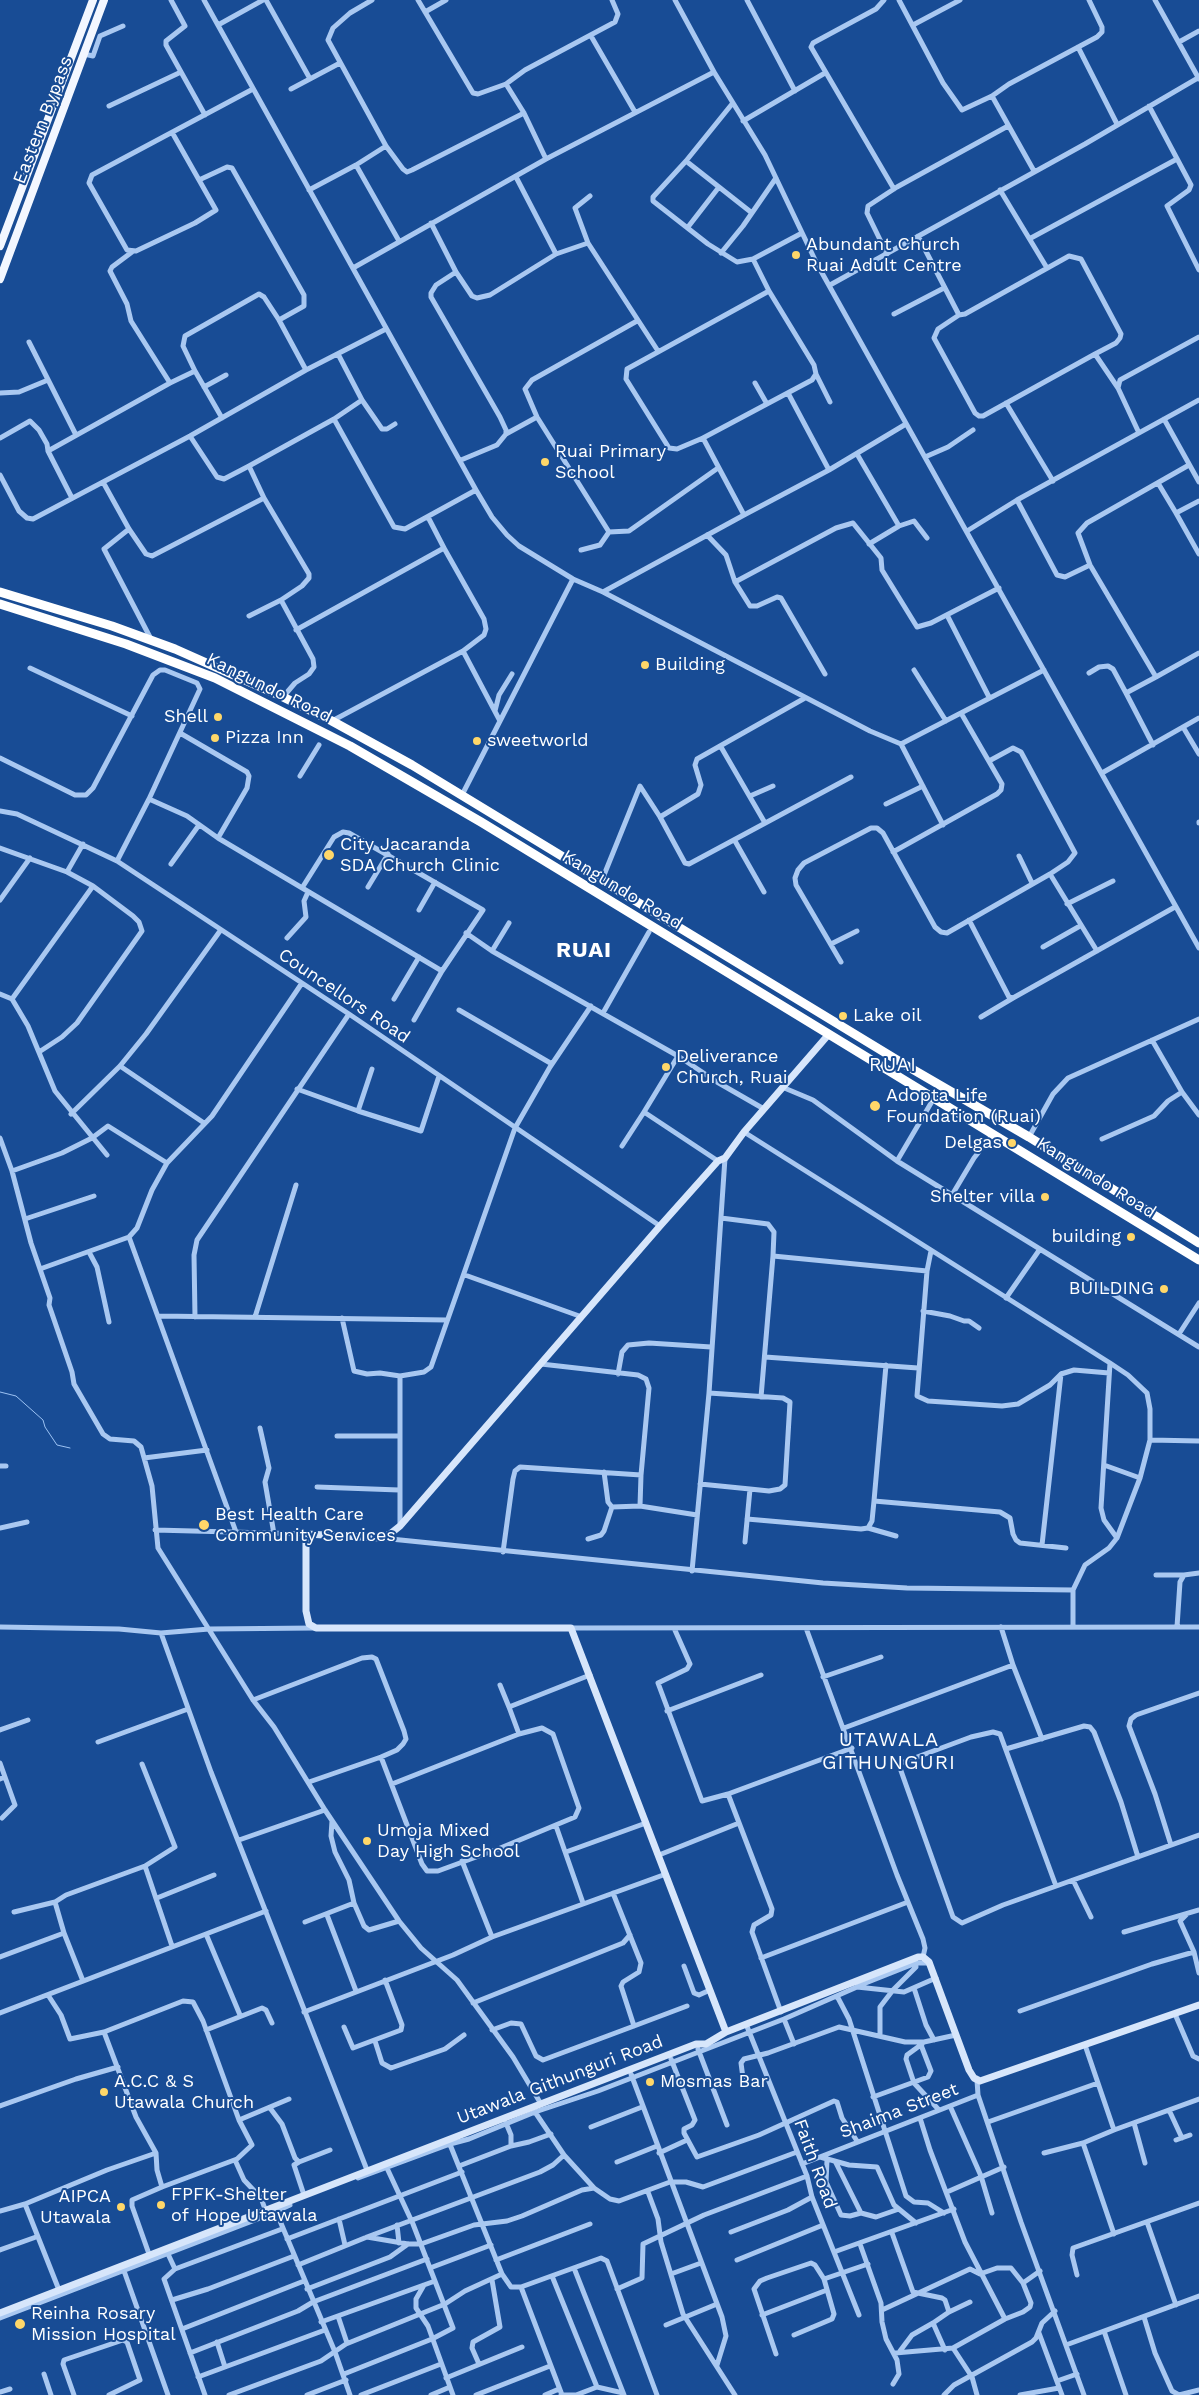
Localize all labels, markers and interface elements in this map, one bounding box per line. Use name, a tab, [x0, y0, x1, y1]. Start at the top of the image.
street label: Eastern Bypass	[9, 53, 77, 187]
place label: Abundant Church Ruai Adult Centre	[806, 234, 962, 276]
marker: Abundant Church Ruai Adult Centre	[790, 249, 802, 261]
place label: Ruai Primary School	[555, 441, 666, 484]
marker: Ruai Primary School	[539, 456, 551, 468]
street label: Kangundo Road	[203, 648, 335, 728]
place label: Building	[655, 654, 725, 676]
marker: Building	[639, 659, 651, 671]
place label: Shell	[164, 706, 208, 728]
marker: Shell	[212, 711, 224, 723]
place label: Pizza Inn	[225, 727, 304, 749]
place label: sweetworld	[487, 730, 588, 752]
marker: Pizza Inn	[209, 732, 221, 744]
marker: sweetworld	[471, 735, 483, 747]
place label: City Jacaranda SDA Church Clinic	[340, 834, 500, 876]
street label: Kangundo Road	[558, 845, 686, 935]
marker: City Jacaranda SDA Church Clinic	[322, 848, 336, 862]
district label: RUAI	[555, 938, 613, 964]
street label: Councellors Road	[274, 944, 414, 1048]
place label: Lake oil	[853, 1005, 921, 1027]
marker: Lake oil	[837, 1010, 849, 1022]
place label: Deliverance Church, Ruai	[676, 1046, 788, 1088]
district label: RUAI	[869, 1054, 917, 1076]
marker: Deliverance Church, Ruai	[660, 1061, 672, 1073]
place label: Adopta Life Foundation (Ruai)	[886, 1085, 1041, 1128]
marker: Adopta Life Foundation (Ruai)	[868, 1099, 882, 1113]
place label: Delgas	[944, 1132, 1002, 1154]
street label: Kangundo Road	[1032, 1133, 1160, 1223]
marker: Delgas	[1006, 1137, 1018, 1149]
place label: Shelter villa	[930, 1186, 1035, 1208]
marker: Shelter villa	[1039, 1191, 1051, 1203]
place label: building	[1052, 1226, 1121, 1248]
marker: building	[1125, 1231, 1137, 1243]
place label: BUILDING	[1069, 1278, 1154, 1300]
marker: BUILDING	[1158, 1283, 1170, 1295]
place label: Best Health Care Community Services	[215, 1504, 396, 1546]
marker: Best Health Care Community Services	[197, 1518, 211, 1532]
district label: UTAWALA GITHUNGURI	[821, 1728, 957, 1775]
place label: Umoja Mixed Day High School	[377, 1820, 520, 1862]
marker: Umoja Mixed Day High School	[361, 1835, 373, 1847]
street label: Utawala Githunguri Road	[454, 2031, 666, 2129]
place label: A.C.C & S Utawala Church	[114, 2071, 254, 2114]
place label: Mosmas Bar	[660, 2071, 768, 2093]
marker: Mosmas Bar	[644, 2076, 656, 2088]
street label: Shaima Street	[837, 2078, 961, 2144]
marker: A.C.C & S Utawala Church	[98, 2086, 110, 2098]
street label: Faith Road	[789, 2116, 841, 2212]
place label: FPFK-Shelter of Hope Utawala	[171, 2184, 318, 2226]
place label: AIPCA Utawala	[40, 2186, 111, 2228]
marker: FPFK-Shelter of Hope Utawala	[155, 2199, 167, 2211]
marker: AIPCA Utawala	[115, 2201, 127, 2213]
place label: Reinha Rosary Mission Hospital	[31, 2303, 176, 2346]
marker: Reinha Rosary Mission Hospital	[13, 2317, 27, 2331]

